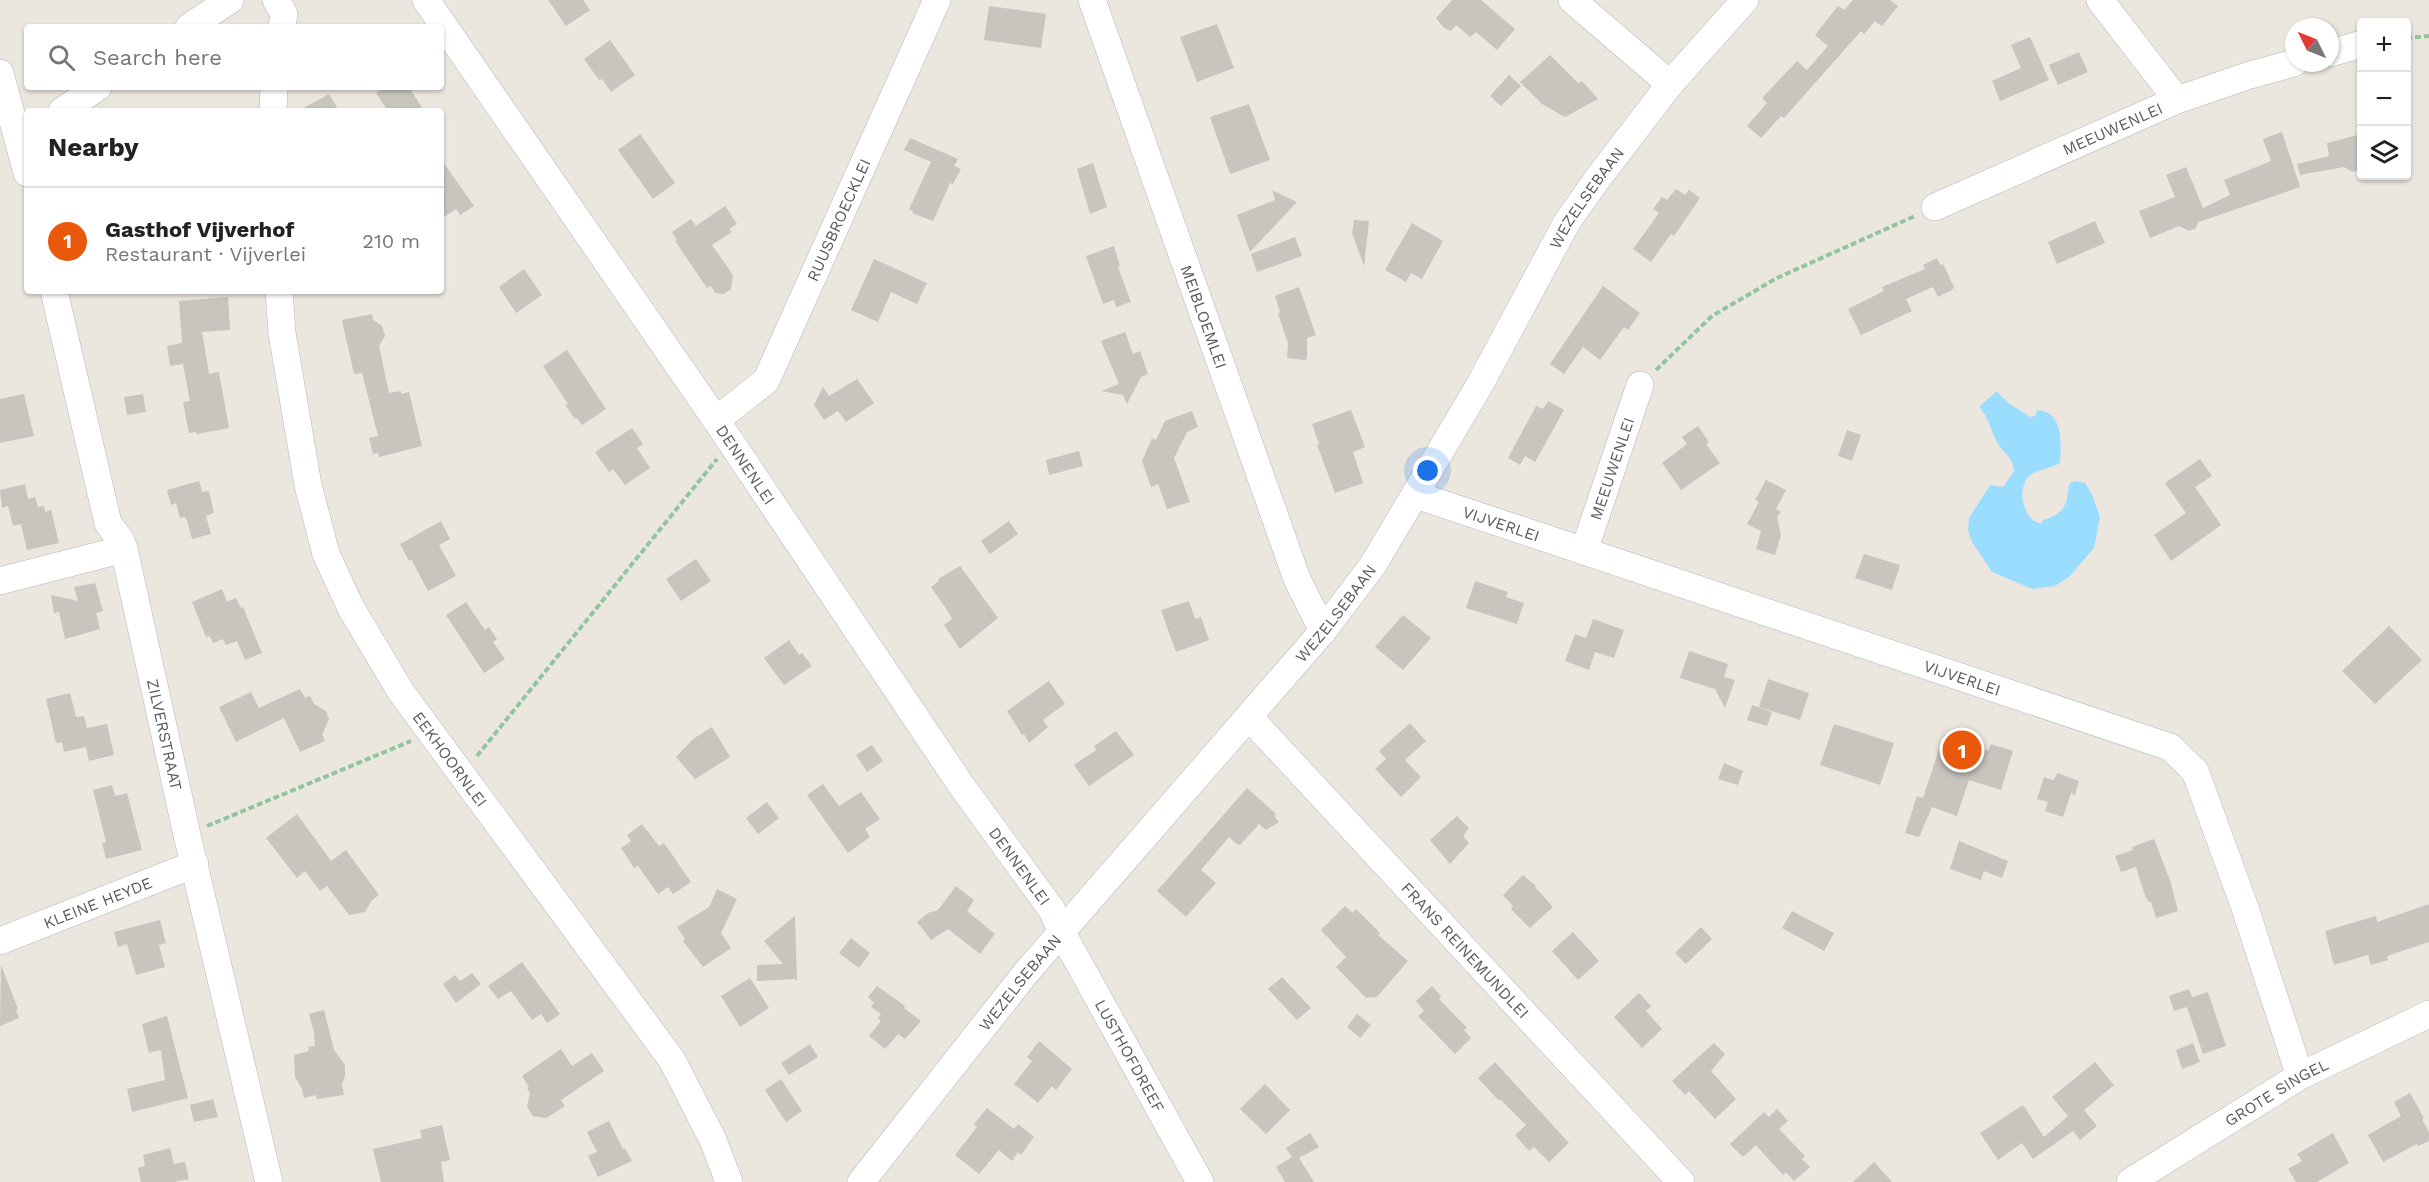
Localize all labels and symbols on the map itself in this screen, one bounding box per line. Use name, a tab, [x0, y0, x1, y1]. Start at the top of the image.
north arrow	[2285, 18, 2339, 72]
street label: MEEUWENLEI	[2060, 99, 2166, 159]
street label: WEZELSEBAAN	[1545, 144, 1628, 252]
street label: RUUSBROECKLEI	[803, 156, 875, 284]
street label: MEIBLOEMLEI	[1177, 262, 1231, 371]
street label: MEEUWENLEI	[1586, 415, 1638, 523]
street label: DENNENLEI	[712, 421, 779, 508]
your location	[1413, 456, 1442, 485]
street label: VIJVERLEI	[1460, 502, 1542, 546]
street label: WEZELSEBAAN	[1291, 561, 1380, 666]
street label: VIJVERLEI	[1921, 656, 2003, 700]
street label: ZILVERSTRAAT	[143, 677, 186, 792]
street label: EEKHOORNLEI	[409, 708, 491, 811]
pin: 1	[1942, 728, 1982, 772]
street label: DENNENLEI	[985, 823, 1054, 909]
street label: KLEINE HEYDE	[41, 873, 155, 933]
street label: FRANS REINEMUNDLEI	[1397, 878, 1533, 1022]
street label: WEZELSEBAAN	[975, 931, 1065, 1035]
street label: LUSTHOFDREEF	[1091, 996, 1169, 1116]
street label: GROTE SINGEL	[2221, 1055, 2332, 1131]

